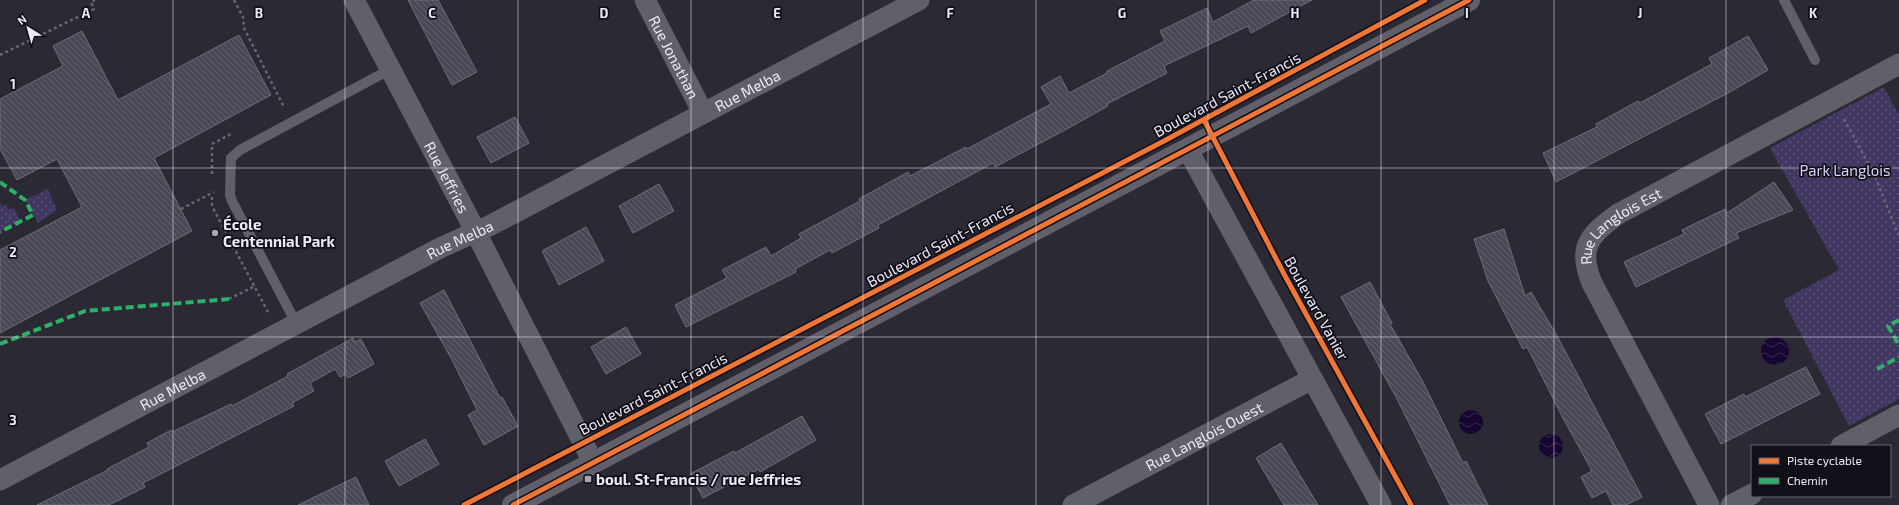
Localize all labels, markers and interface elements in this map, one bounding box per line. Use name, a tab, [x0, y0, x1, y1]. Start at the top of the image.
text: A	[82, 5, 91, 21]
text: B	[255, 5, 263, 21]
text: C	[428, 5, 436, 21]
text: D	[600, 5, 609, 21]
text: E	[773, 5, 781, 21]
text: F	[946, 5, 954, 21]
text: G	[1118, 5, 1126, 21]
text: H	[1291, 5, 1300, 21]
text: I	[1465, 5, 1469, 21]
text: J	[1638, 5, 1642, 21]
text: K	[1809, 5, 1818, 21]
north arrow	[8, 8, 48, 48]
text: N	[15, 12, 29, 27]
street label: Rue Jonathan	[645, 12, 703, 102]
street label: Boulevard Saint-Francis	[1150, 48, 1304, 140]
street label: Rue Melba	[711, 66, 783, 115]
text: 1	[10, 76, 16, 92]
street label: Rue Jeffries	[421, 138, 473, 216]
park label: Park Langlois	[1799, 161, 1891, 179]
street label: Rue Langlois Est	[1576, 183, 1665, 265]
street label: Boulevard Saint-Francis	[863, 198, 1017, 290]
place label: École Centennial Park	[223, 214, 336, 250]
street label: Rue Melba	[423, 216, 496, 263]
marker: École Centennial Park	[210, 228, 220, 238]
text: 2	[9, 244, 17, 260]
street label: Boulevard Vanier	[1281, 253, 1353, 363]
street label: Boulevard Saint-Francis	[576, 348, 730, 438]
street label: Rue Melba	[137, 364, 208, 414]
street label: Rue Langlois Ouest	[1142, 398, 1266, 474]
text: 3	[9, 412, 17, 428]
legend	[1751, 445, 1891, 497]
text: Piste cyclable	[1787, 453, 1862, 467]
place label: boul. St-Francis / rue Jeffries	[596, 470, 801, 488]
text: Chemin	[1787, 473, 1828, 487]
marker: boul. St-Francis / rue Jeffries	[583, 474, 593, 484]

